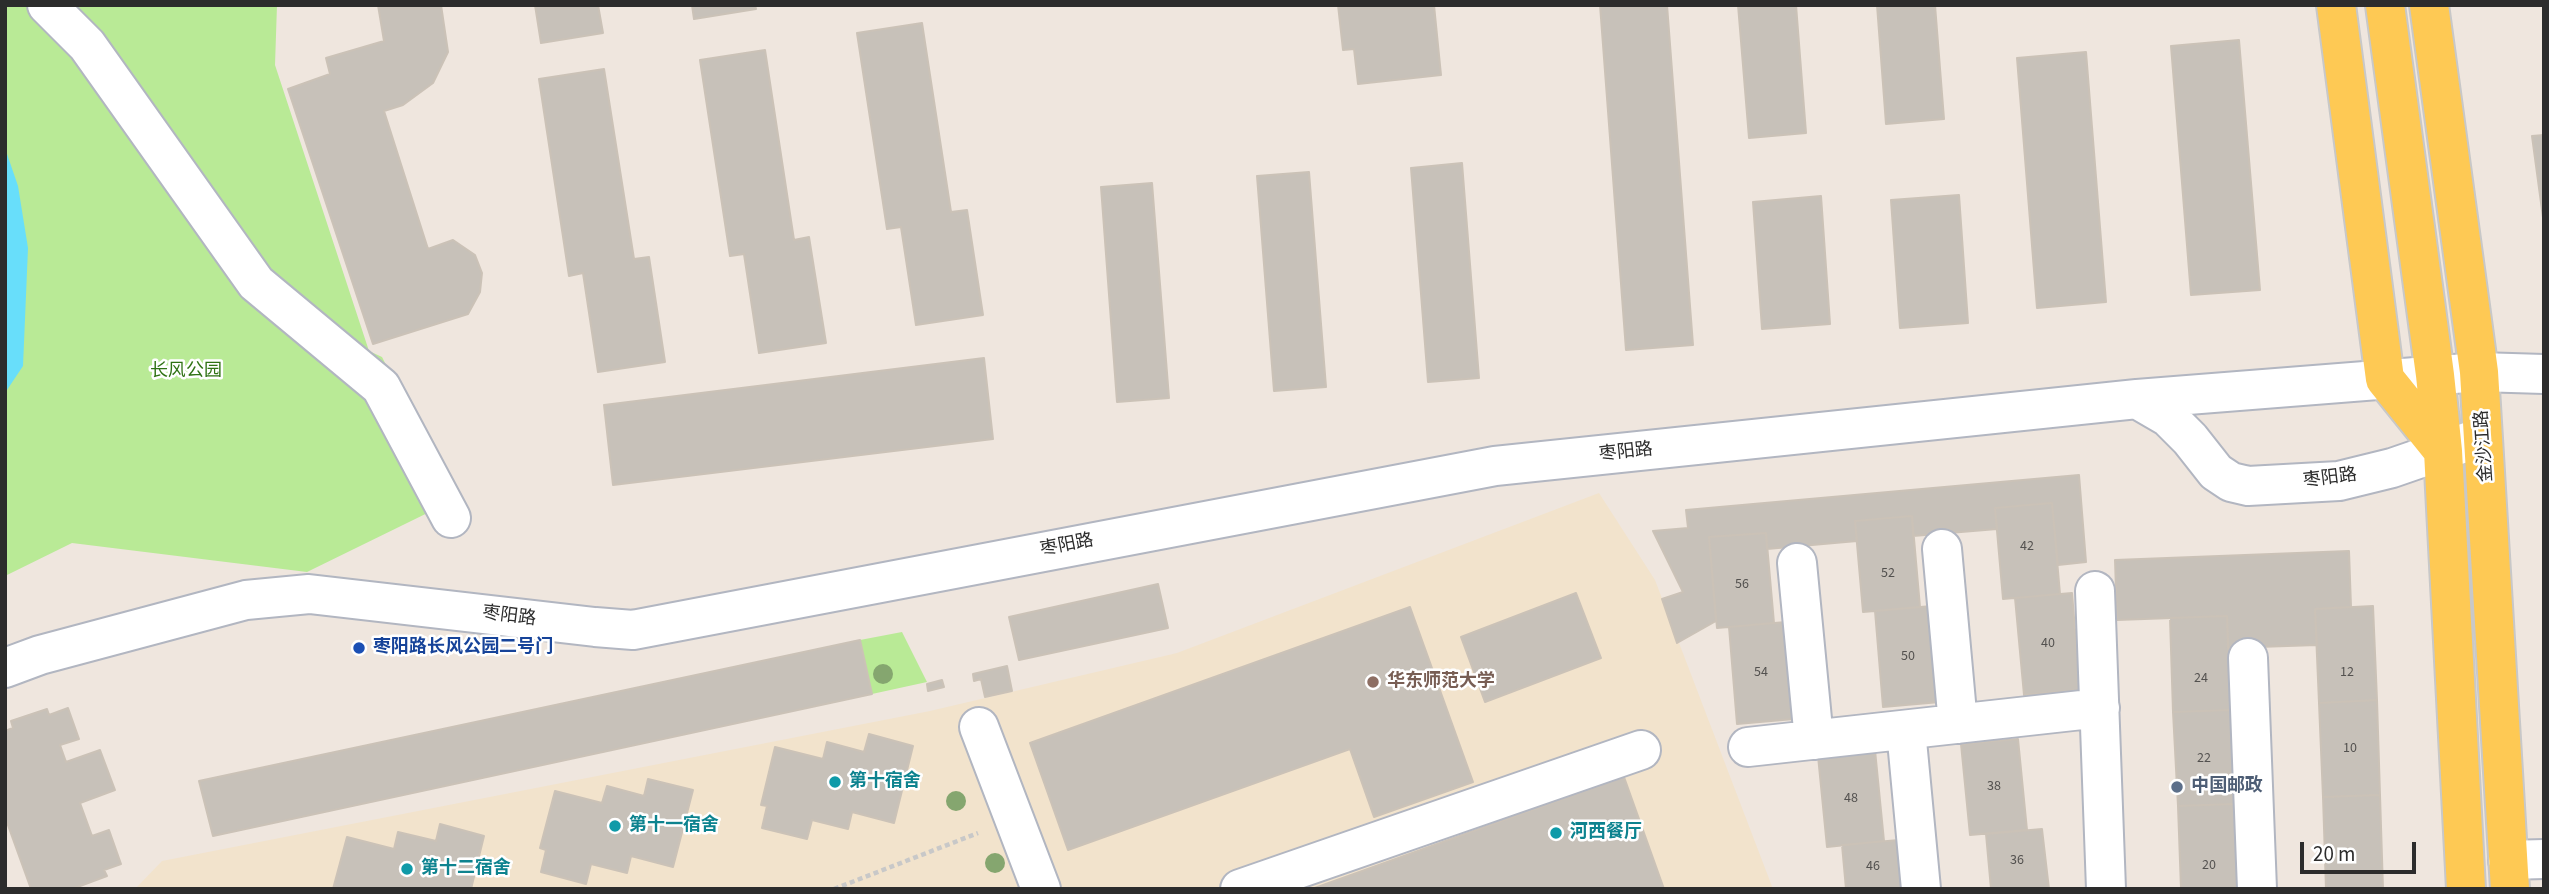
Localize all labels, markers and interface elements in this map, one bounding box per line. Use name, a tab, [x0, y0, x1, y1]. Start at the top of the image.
park label: 长风公园	[150, 361, 222, 383]
street label: 金沙江路	[2472, 409, 2498, 483]
street label: 枣阳路	[1598, 439, 1654, 467]
street label: 枣阳路	[2302, 465, 2358, 493]
street label: 枣阳路	[1038, 530, 1096, 562]
house number: 42	[2020, 539, 2034, 555]
house number: 52	[1881, 566, 1895, 582]
house number: 56	[1735, 577, 1749, 593]
street label: 枣阳路	[481, 603, 537, 631]
house number: 40	[2041, 636, 2055, 652]
place label: 枣阳路长风公园二号门	[373, 637, 553, 659]
marker: 枣阳路长风公园二号门	[351, 640, 367, 656]
house number: 50	[1901, 649, 1915, 665]
house number: 54	[1754, 665, 1768, 681]
house number: 12	[2340, 665, 2354, 681]
place label: 华东师范大学	[1387, 671, 1495, 693]
house number: 24	[2194, 671, 2208, 687]
marker: 华东师范大学	[1365, 674, 1381, 690]
house number: 10	[2343, 741, 2357, 757]
house number: 22	[2197, 751, 2211, 767]
place label: 第十宿舍	[849, 771, 921, 793]
marker: 第十宿舍	[827, 774, 843, 790]
place label: 中国邮政	[2191, 776, 2263, 798]
house number: 38	[1987, 779, 2001, 795]
marker: 中国邮政	[2169, 779, 2185, 795]
house number: 48	[1844, 791, 1858, 807]
place label: 第十一宿舍	[629, 815, 719, 837]
marker: 第十一宿舍	[607, 818, 623, 834]
place label: 河西餐厅	[1570, 822, 1642, 844]
marker: 河西餐厅	[1548, 825, 1564, 841]
scale bar	[2304, 828, 2420, 872]
text: 20 m	[2313, 839, 2355, 869]
house number: 36	[2010, 853, 2024, 869]
place label: 第十二宿舍	[421, 858, 511, 880]
house number: 20	[2202, 858, 2216, 874]
house number: 46	[1866, 859, 1880, 875]
marker: 第十二宿舍	[399, 861, 415, 877]

